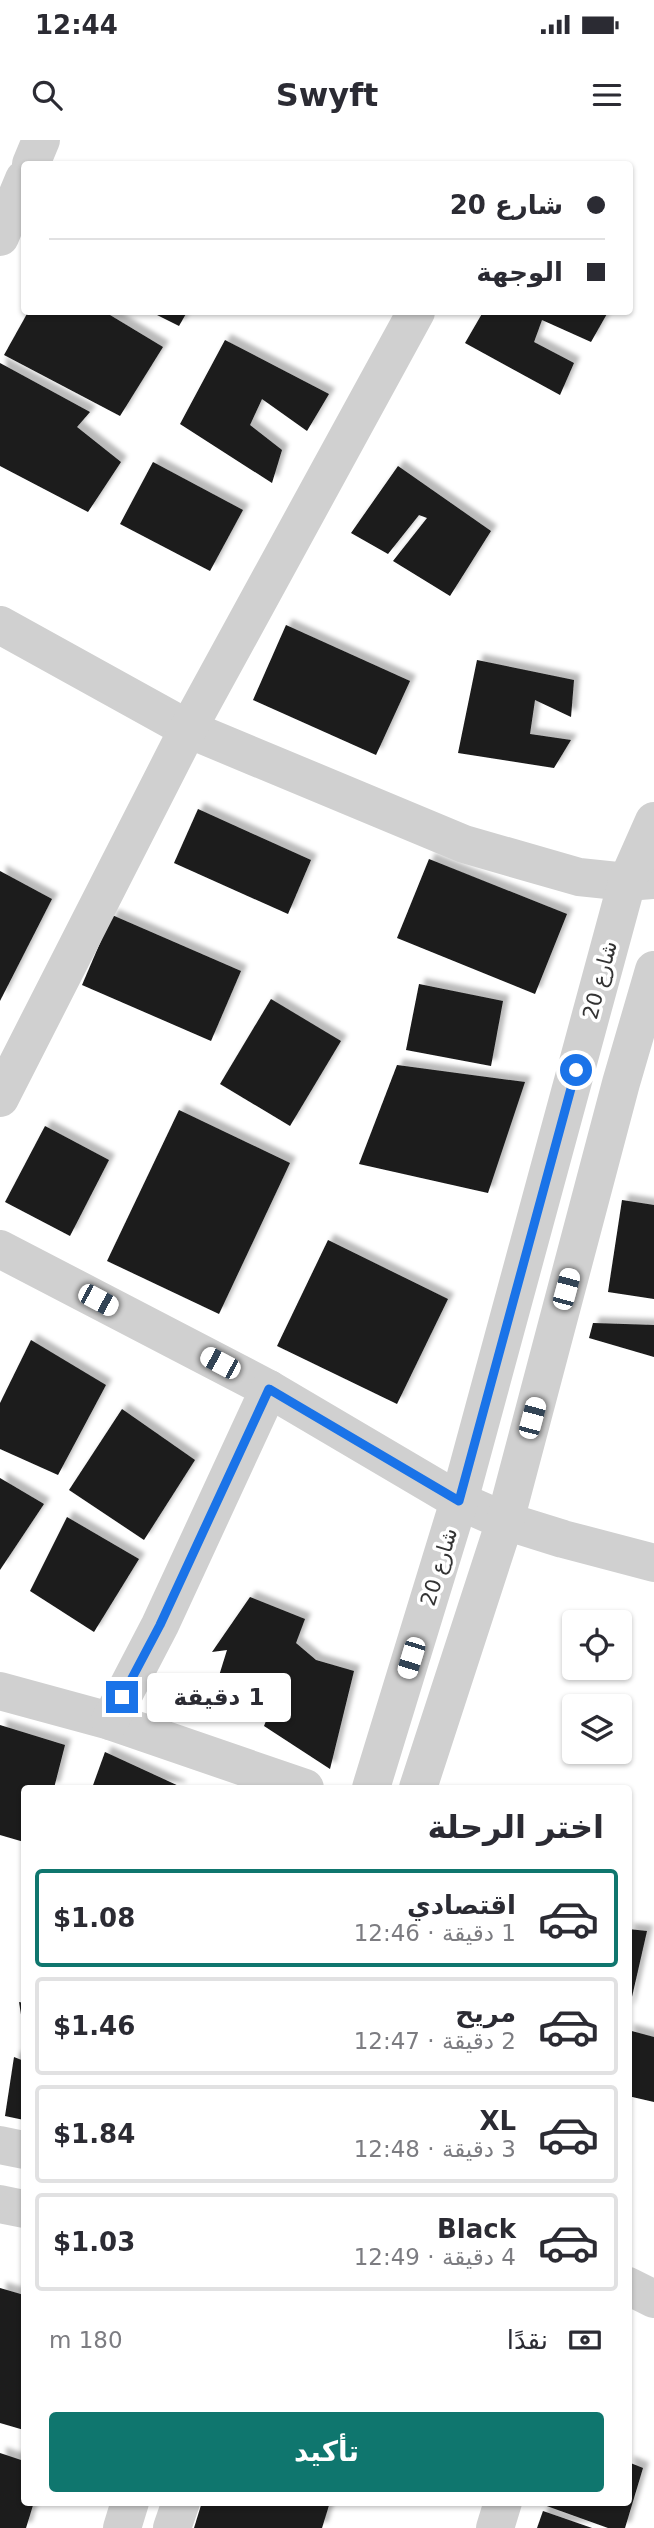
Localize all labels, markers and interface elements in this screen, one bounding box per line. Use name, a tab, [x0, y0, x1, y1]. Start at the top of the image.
text: 12:44	[35, 10, 118, 40]
icon: search	[28, 76, 66, 114]
text: Swyft	[276, 76, 378, 114]
icon: menu	[588, 76, 626, 114]
text: شارع 20	[450, 190, 563, 220]
text: الوجهة	[476, 257, 563, 287]
street label: شارع 20	[578, 938, 622, 1022]
route start	[560, 1054, 592, 1086]
car	[551, 1266, 582, 1312]
car	[75, 1281, 122, 1319]
car	[197, 1344, 244, 1382]
car	[517, 1395, 548, 1441]
street label: شارع 20	[416, 1525, 462, 1609]
map controls	[562, 1610, 632, 1764]
button: locate	[562, 1610, 632, 1680]
car	[395, 1635, 428, 1681]
callout: 1 دقيقة	[146, 1672, 290, 1722]
route end	[106, 1681, 138, 1713]
text: 1 دقيقة	[174, 1684, 264, 1710]
button: layers	[562, 1694, 632, 1764]
text: اختر الرحلة	[427, 1808, 604, 1846]
icon: car	[537, 1887, 600, 1950]
text: اقتصادي	[407, 1890, 516, 1920]
text: $1.08	[53, 1903, 135, 1933]
text: 1 دقيقة · 12:46	[354, 1920, 516, 1946]
icon: car	[537, 1995, 600, 2058]
text: مريح	[455, 1998, 516, 2028]
text: $1.46	[53, 2011, 135, 2041]
text: 2 دقيقة · 12:47	[354, 2028, 516, 2054]
icon: car	[537, 2103, 600, 2166]
text: XL	[479, 2106, 516, 2136]
text: $1.84	[53, 2119, 135, 2149]
text: 3 دقيقة · 12:48	[354, 2136, 516, 2162]
icon: car	[537, 2211, 600, 2274]
text: Black	[437, 2214, 516, 2244]
text: $1.03	[53, 2227, 135, 2257]
text: 4 دقيقة · 12:49	[354, 2244, 516, 2270]
icon: cash	[566, 2321, 604, 2359]
text: نقدًا	[507, 2325, 548, 2355]
text: 180 m	[49, 2327, 123, 2353]
button: تأكيد	[49, 2412, 604, 2492]

